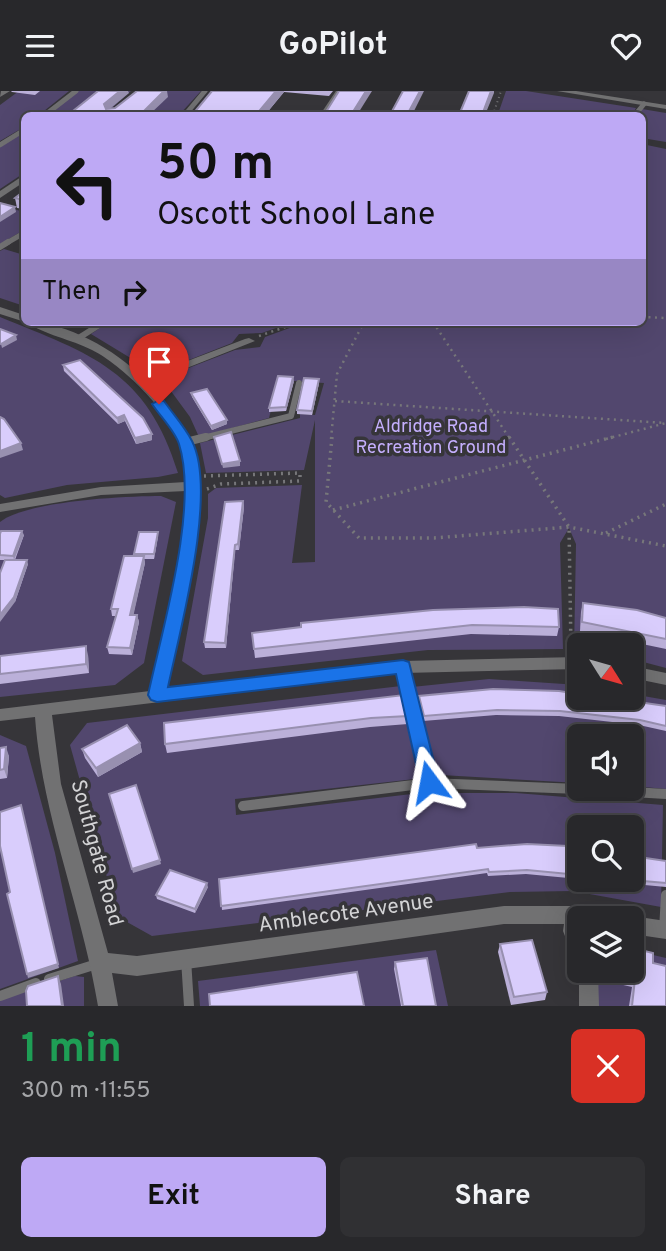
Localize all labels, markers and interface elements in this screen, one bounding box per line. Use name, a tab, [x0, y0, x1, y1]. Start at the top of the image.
text: GoPilot	[278, 26, 388, 66]
icon: menu	[21, 27, 59, 65]
icon: heart	[607, 27, 645, 65]
text: 50 m	[157, 135, 274, 197]
icon: left	[42, 140, 133, 231]
text: Oscott School Lane	[157, 196, 435, 236]
icon: right	[115, 273, 153, 311]
text: Then	[42, 276, 101, 309]
pin	[129, 332, 189, 404]
icon: arrive	[140, 343, 178, 381]
park label: Aldridge Road Recreation Ground	[355, 416, 507, 460]
north arrow	[567, 633, 644, 711]
map controls	[567, 633, 644, 983]
button: sound	[567, 724, 644, 801]
position arrow	[392, 745, 466, 819]
street label: Southgate Road	[63, 777, 129, 929]
button: search	[567, 815, 644, 892]
street label: Amblecote Avenue	[257, 888, 435, 940]
button: layers	[567, 906, 644, 983]
text: 1 min	[21, 1024, 122, 1077]
button: close	[571, 1029, 645, 1103]
text: 300 m · 11:55	[21, 1077, 151, 1106]
button: Exit	[21, 1157, 326, 1237]
button: Share	[340, 1157, 645, 1237]

